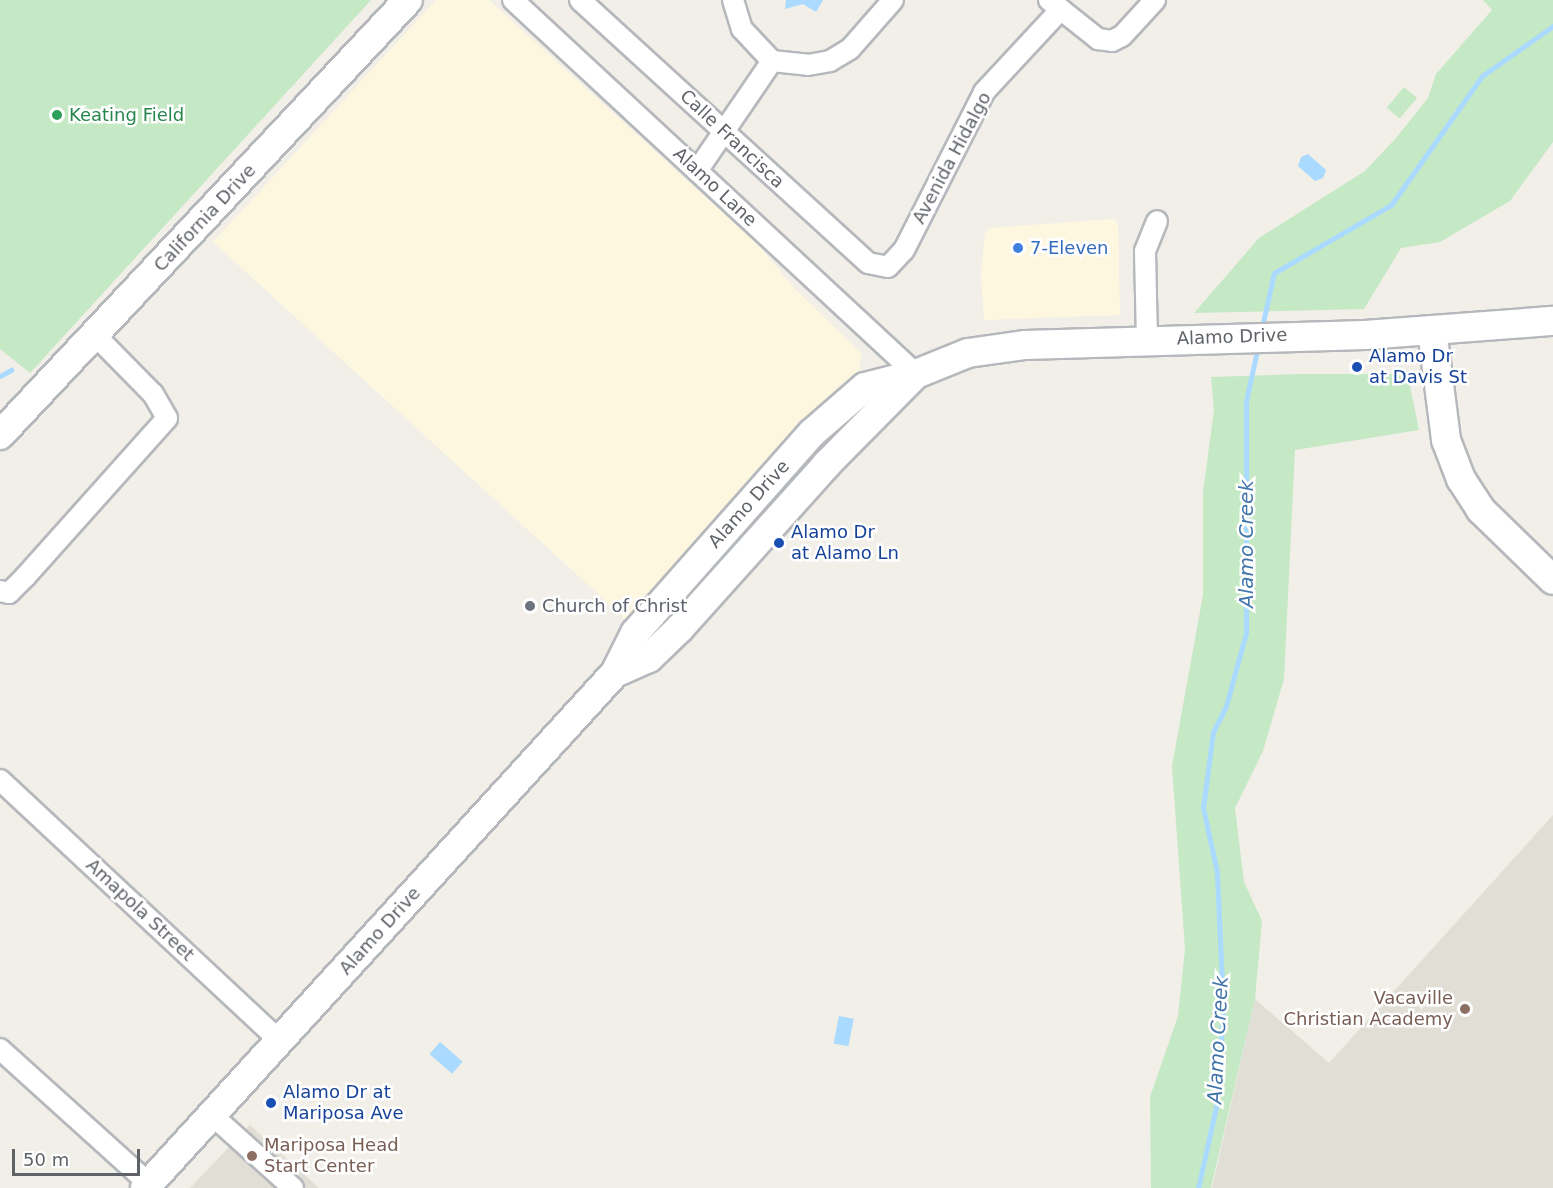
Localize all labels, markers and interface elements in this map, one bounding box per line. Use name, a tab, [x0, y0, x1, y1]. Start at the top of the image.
street label: Calle Francisca	[675, 85, 789, 193]
street label: Avenida Hidalgo	[908, 88, 996, 228]
place label: Keating Field	[69, 104, 184, 126]
marker: Keating Field	[50, 108, 64, 122]
street label: Alamo Lane	[669, 143, 761, 231]
street label: California Drive	[150, 160, 260, 276]
place label: 7-Eleven	[1030, 237, 1109, 259]
marker: 7-Eleven	[1011, 241, 1025, 255]
street label: Alamo Drive	[1176, 324, 1288, 350]
place label: Alamo Dr at Davis St	[1369, 346, 1467, 388]
marker: Alamo Dr at Davis St	[1350, 360, 1364, 374]
street label: Alamo Drive	[704, 456, 794, 552]
water label: Alamo Creek	[1234, 480, 1258, 608]
place label: Alamo Dr at Alamo Ln	[791, 522, 899, 564]
marker: Alamo Dr at Alamo Ln	[772, 536, 786, 550]
place label: Church of Christ	[542, 595, 687, 617]
marker: Church of Christ	[523, 599, 537, 613]
street label: Amapola Street	[82, 854, 198, 966]
street label: Alamo Drive	[335, 883, 425, 979]
water label: Alamo Creek	[1203, 975, 1233, 1105]
place label: Vacaville Christian Academy	[1283, 988, 1453, 1030]
marker: Vacaville Christian Academy	[1458, 1002, 1472, 1016]
place label: Alamo Dr at Mariposa Ave	[283, 1082, 404, 1124]
marker: Alamo Dr at Mariposa Ave	[264, 1096, 278, 1110]
place label: Mariposa Head Start Center	[264, 1135, 399, 1178]
scale bar	[15, 1137, 142, 1175]
text: 50 m	[23, 1149, 69, 1170]
marker: Mariposa Head Start Center	[245, 1149, 259, 1163]

